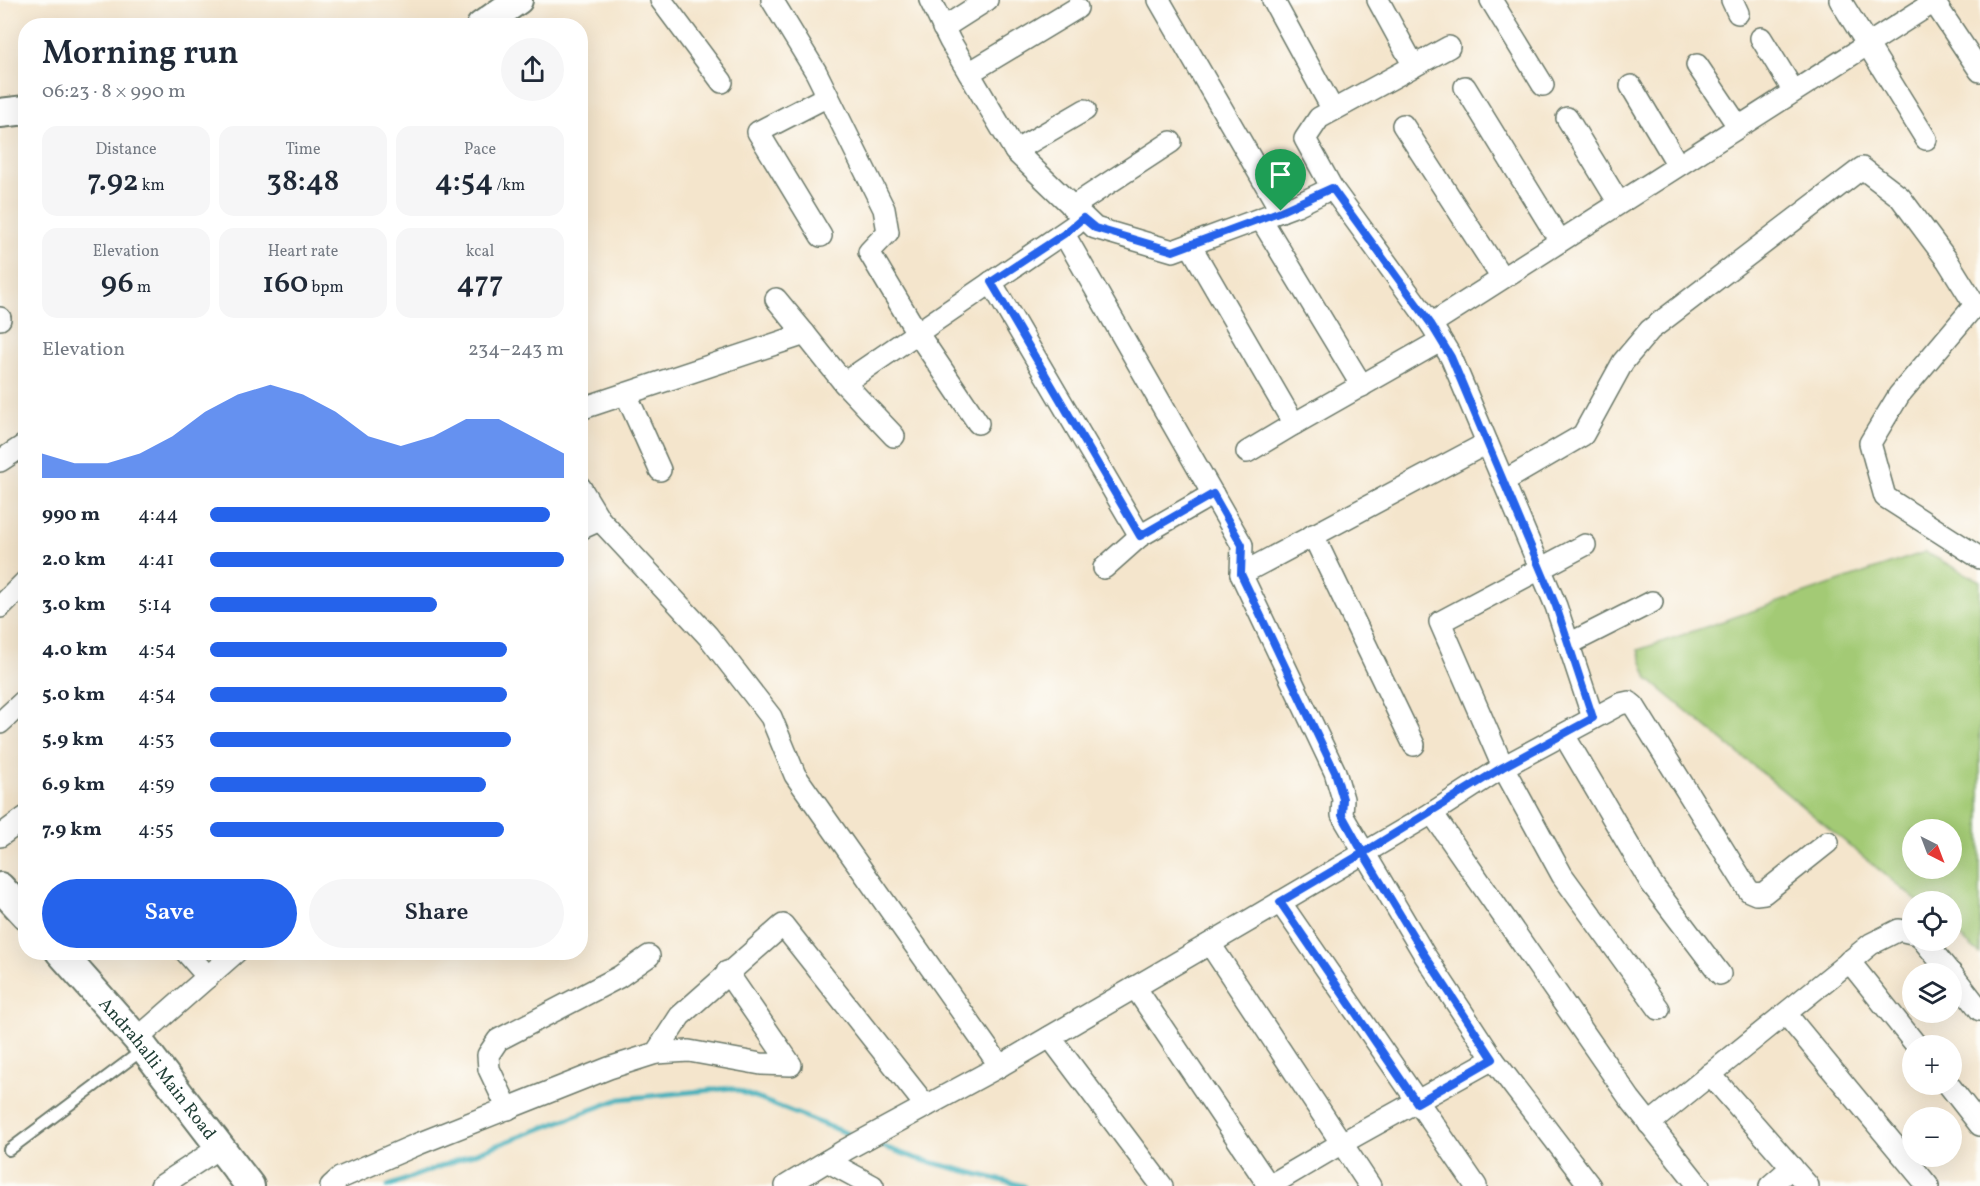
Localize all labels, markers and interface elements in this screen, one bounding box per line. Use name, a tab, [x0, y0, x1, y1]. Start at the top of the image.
text: Morning run	[42, 32, 239, 78]
button: share	[501, 38, 564, 101]
text: 06:23 · 8 × 990 m	[42, 78, 186, 106]
text: Distance	[95, 139, 157, 161]
text: Time	[285, 139, 321, 161]
text: Pace	[464, 139, 496, 161]
pin	[1255, 149, 1306, 211]
icon: arrive	[1264, 158, 1297, 191]
text: 7.92	[87, 161, 139, 203]
text: 38:48	[267, 161, 339, 203]
text: 4:54	[435, 161, 493, 203]
text: km	[139, 175, 165, 197]
text: /km	[493, 175, 525, 197]
text: Elevation	[93, 241, 159, 263]
text: Heart rate	[268, 241, 338, 263]
text: kcal	[466, 241, 494, 263]
text: 96	[101, 263, 134, 305]
text: 160	[262, 263, 308, 305]
text: 477	[457, 263, 503, 305]
text: m	[134, 277, 151, 299]
text: bpm	[308, 277, 344, 299]
text: Elevation	[42, 336, 125, 364]
text: 234–243 m	[468, 336, 564, 364]
text: 990 m	[42, 501, 100, 529]
text: 4:44	[138, 501, 179, 529]
text: 2.0 km	[42, 546, 106, 574]
text: 4:41	[138, 546, 174, 574]
text: 3.0 km	[42, 591, 106, 619]
text: 5:14	[138, 591, 172, 619]
text: 4.0 km	[42, 636, 108, 664]
text: 4:54	[138, 636, 176, 664]
text: 5.0 km	[42, 681, 105, 709]
text: 4:54	[138, 681, 176, 709]
text: 5.9 km	[42, 726, 104, 754]
text: 4:53	[138, 726, 175, 754]
text: 6.9 km	[42, 771, 105, 799]
text: 4:59	[138, 771, 174, 799]
text: 7.9 km	[42, 816, 102, 844]
text: 4:55	[138, 816, 174, 844]
north arrow	[1902, 819, 1962, 879]
map controls	[1902, 819, 1962, 1167]
button: Save	[42, 879, 297, 948]
button: Share	[309, 879, 564, 948]
button: locate	[1902, 891, 1962, 951]
button: layers	[1902, 963, 1962, 1023]
street label: Andrahalli Main Road	[92, 993, 221, 1146]
button: +	[1902, 1035, 1962, 1095]
button: −	[1902, 1107, 1962, 1167]

